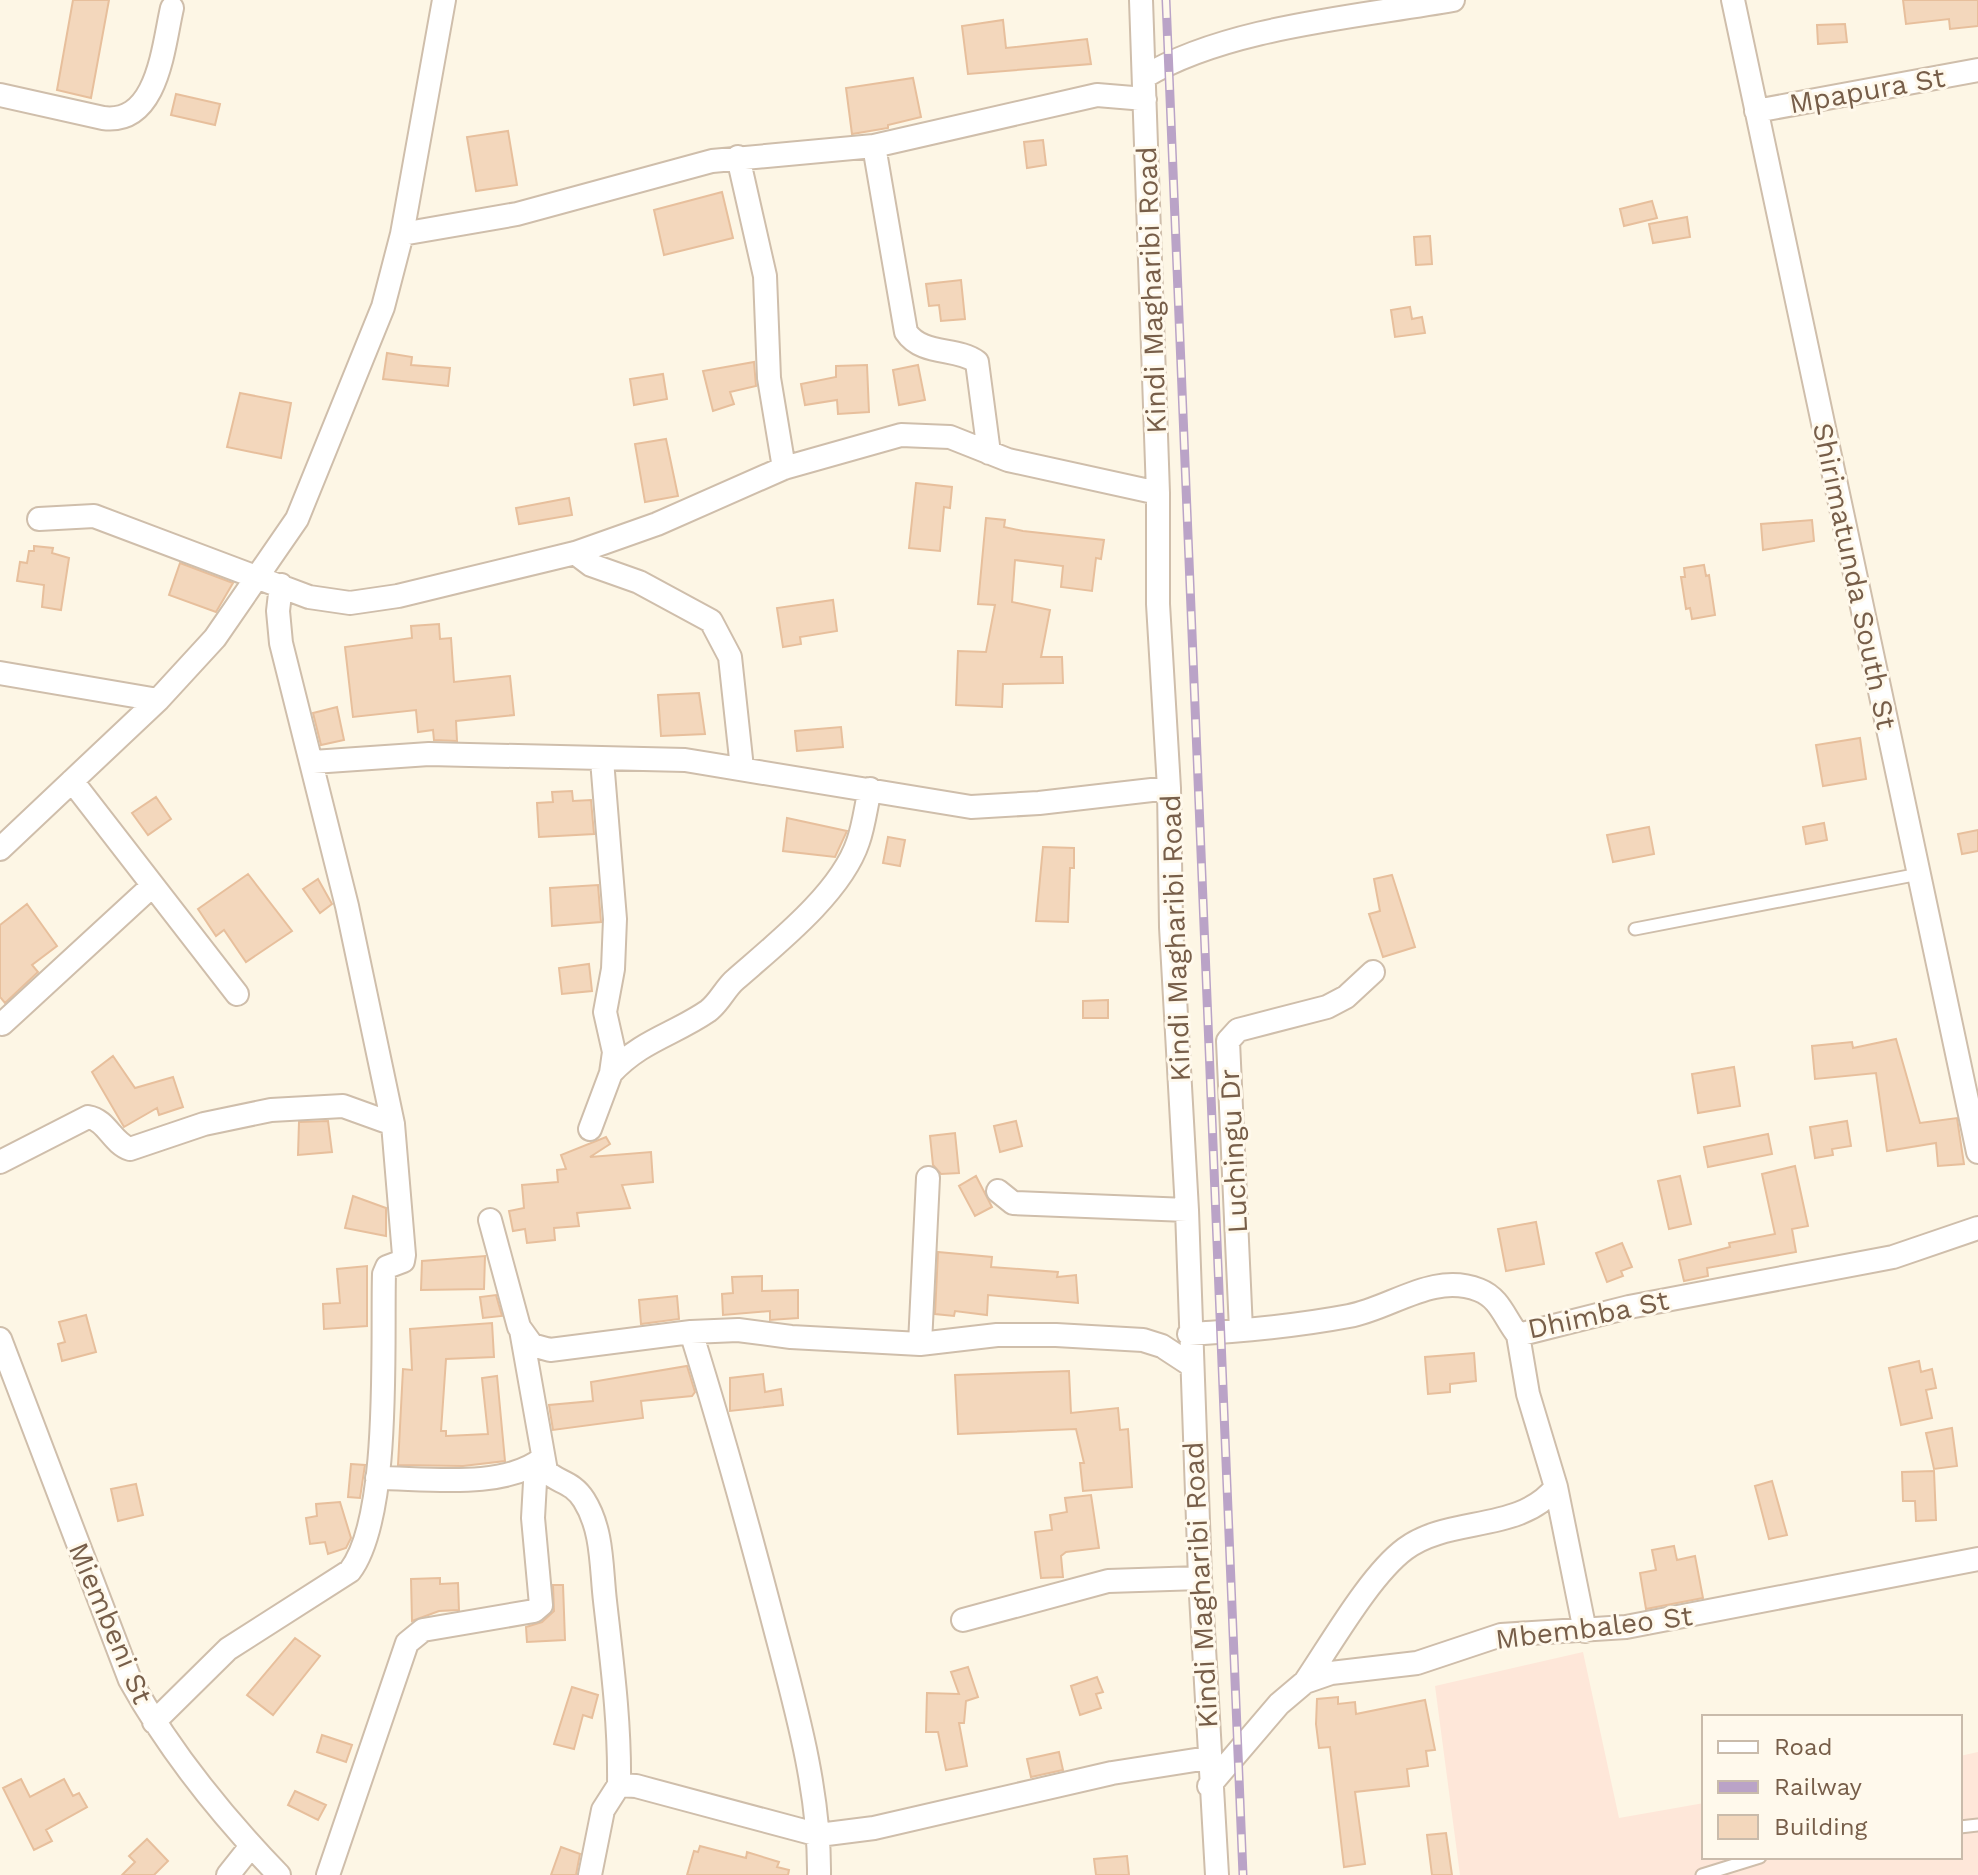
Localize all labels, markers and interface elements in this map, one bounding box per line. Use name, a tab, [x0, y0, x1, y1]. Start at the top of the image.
street label: Mpapura St	[1787, 61, 1948, 120]
street label: Kindi Magharibi Road	[1130, 146, 1173, 434]
street label: Shirimatunda South St	[1806, 420, 1903, 733]
street label: Kindi Magharibi Road	[1154, 794, 1197, 1082]
street label: Luchingu Dr	[1213, 1068, 1254, 1234]
street label: Dhimba St	[1524, 1283, 1672, 1346]
street label: Kindi Magharibi Road	[1177, 1441, 1224, 1729]
street label: Miembeni St	[62, 1538, 159, 1709]
street label: Mbembaleo St	[1494, 1599, 1695, 1656]
legend	[1702, 1715, 1962, 1859]
text: Road	[1774, 1733, 1833, 1761]
text: Railway	[1774, 1773, 1863, 1801]
text: Building	[1774, 1813, 1867, 1841]

